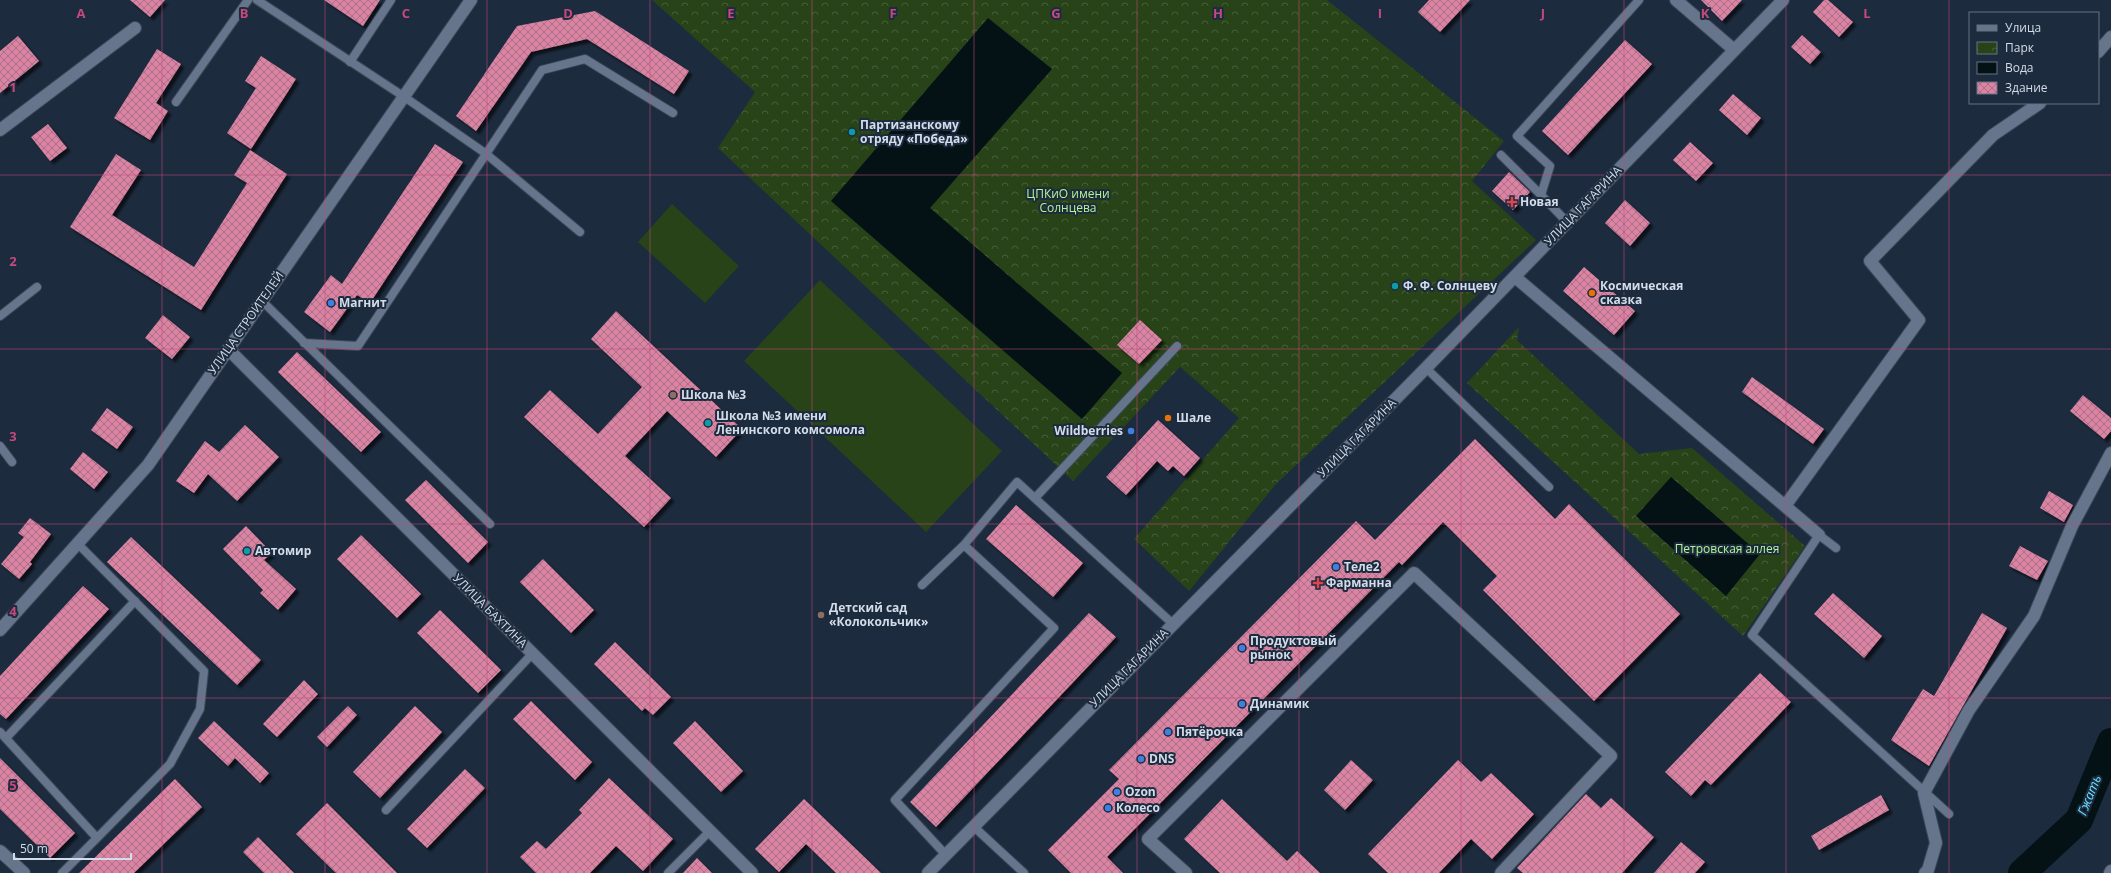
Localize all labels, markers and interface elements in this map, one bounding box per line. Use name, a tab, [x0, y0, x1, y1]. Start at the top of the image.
text: A	[77, 4, 86, 22]
text: B	[240, 4, 249, 22]
text: C	[402, 4, 410, 22]
text: D	[563, 4, 573, 22]
text: E	[727, 4, 735, 22]
text: F	[889, 4, 897, 22]
text: G	[1051, 4, 1061, 22]
text: H	[1213, 4, 1223, 22]
text: I	[1378, 4, 1382, 22]
text: J	[1540, 4, 1545, 22]
text: K	[1701, 4, 1710, 22]
text: L	[1863, 4, 1871, 22]
legend	[1969, 12, 2099, 104]
text: Улица	[2005, 19, 2041, 36]
text: Парк	[2005, 39, 2035, 56]
text: Вода	[2005, 59, 2034, 76]
text: 1	[9, 78, 17, 96]
text: Здание	[2005, 79, 2048, 96]
place label: Партизанскому отряду «Победа»	[860, 116, 968, 147]
marker: Партизанскому отряду «Победа»	[847, 127, 857, 137]
street label: УЛИЦА ГАГАРИНА	[1540, 162, 1625, 249]
park label: ЦПКиО имени Солнцева	[1026, 185, 1110, 216]
place label: Новая	[1520, 193, 1559, 210]
marker: Новая	[1507, 197, 1517, 207]
text: 2	[9, 252, 17, 270]
street label: УЛИЦА СТРОИТЕЛЕЙ	[204, 268, 288, 377]
place label: Ф. Ф. Солнцеву	[1403, 277, 1497, 294]
place label: Космическая сказка	[1600, 277, 1683, 308]
marker: Ф. Ф. Солнцеву	[1390, 281, 1400, 291]
marker: Космическая сказка	[1587, 288, 1597, 298]
place label: Магнит	[339, 294, 387, 311]
marker: Магнит	[326, 298, 336, 308]
place label: Школа №3	[681, 386, 746, 403]
marker: Школа №3	[668, 390, 678, 400]
street label: УЛИЦА ГАГАРИНА	[1314, 394, 1400, 481]
place label: Школа №3 имени Ленинского комсомола	[716, 407, 865, 438]
place label: Шале	[1176, 409, 1211, 426]
marker: Шале	[1163, 413, 1173, 423]
marker: Школа №3 имени Ленинского комсомола	[703, 418, 713, 428]
place label: Wildberries	[1054, 422, 1123, 439]
marker: Wildberries	[1126, 426, 1136, 436]
text: 3	[9, 427, 17, 445]
park label: Петровская аллея	[1675, 540, 1779, 557]
place label: Автомир	[255, 542, 312, 559]
marker: Автомир	[242, 546, 252, 556]
place label: Теле2	[1344, 558, 1380, 575]
marker: Теле2	[1331, 562, 1341, 572]
street label: УЛИЦА БАХТИНА	[450, 570, 531, 652]
place label: Фарманна	[1326, 574, 1392, 591]
marker: Фарманна	[1313, 578, 1323, 588]
place label: Детский сад «Колокольчик»	[829, 599, 928, 630]
text: 4	[9, 602, 17, 620]
marker: Детский сад «Колокольчик»	[816, 610, 826, 620]
street label: УЛИЦА ГАГАРИНА	[1086, 624, 1172, 711]
place label: Продуктовый рынок	[1250, 632, 1337, 663]
marker: Продуктовый рынок	[1237, 643, 1247, 653]
place label: Динамик	[1250, 695, 1310, 712]
marker: Динамик	[1237, 699, 1247, 709]
place label: Пятёрочка	[1176, 723, 1243, 740]
marker: Пятёрочка	[1163, 727, 1173, 737]
place label: DNS	[1149, 750, 1175, 767]
marker: DNS	[1136, 754, 1146, 764]
water label: Гжать	[2073, 772, 2105, 818]
text: 5	[9, 776, 17, 794]
place label: Ozon	[1125, 783, 1156, 800]
marker: Ozon	[1112, 787, 1122, 797]
place label: Колесо	[1116, 799, 1160, 816]
marker: Колесо	[1103, 803, 1113, 813]
scale bar	[14, 835, 131, 861]
text: 50 m	[20, 840, 48, 857]

